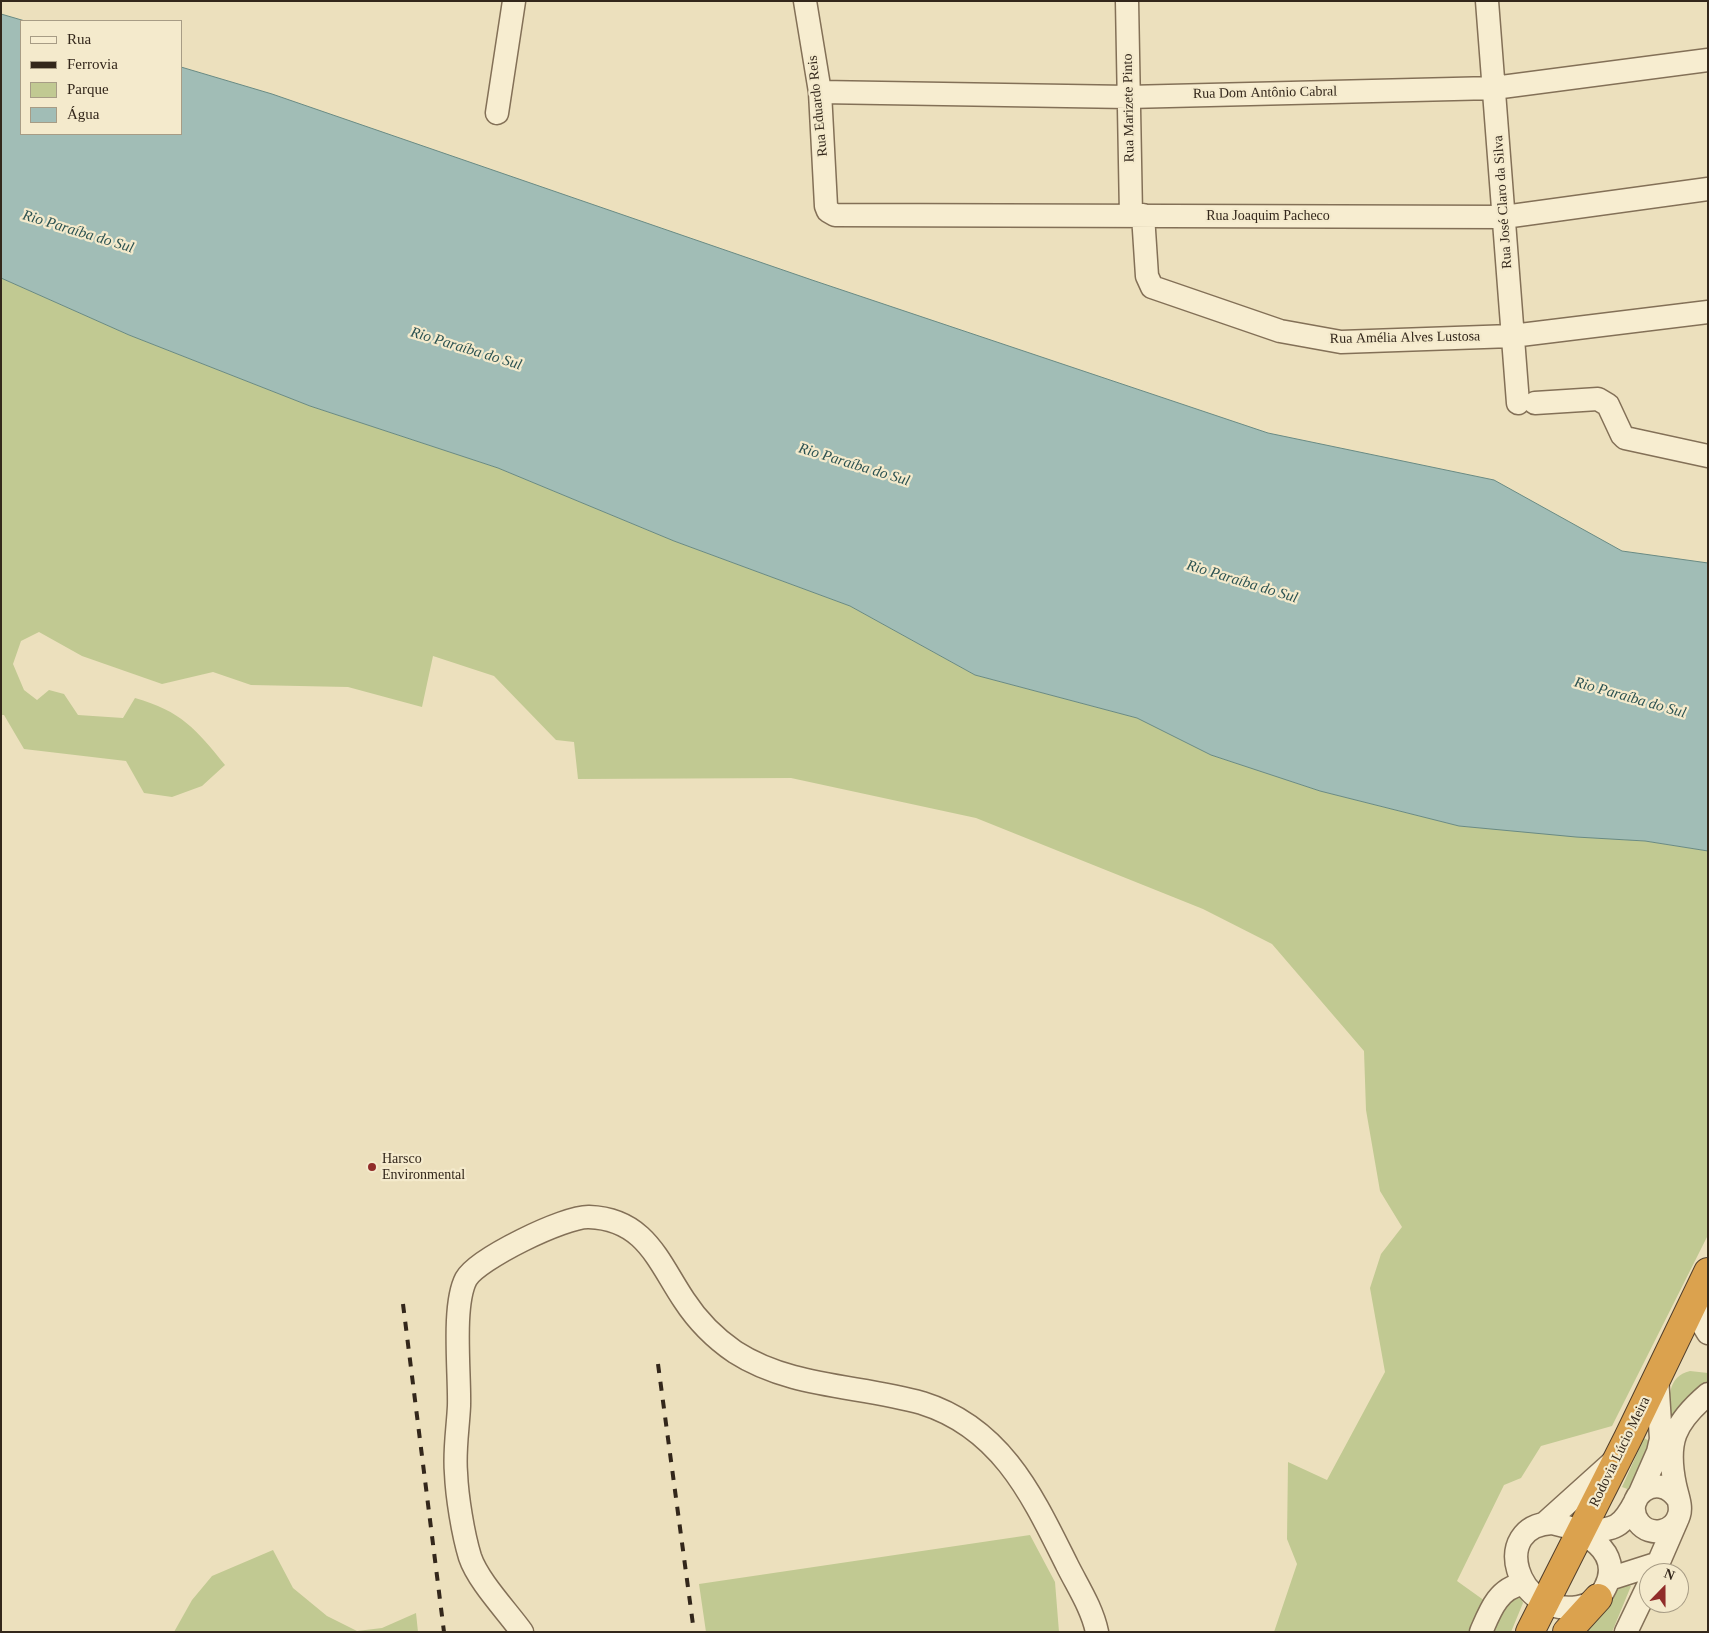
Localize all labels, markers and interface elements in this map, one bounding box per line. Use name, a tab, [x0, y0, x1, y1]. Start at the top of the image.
legend	[20, 20, 182, 135]
text: Rua	[67, 31, 91, 47]
street label: Rua Marizete Pinto	[1120, 53, 1138, 163]
street label: Rua Eduardo Reis	[804, 54, 832, 158]
text: Ferrovia	[67, 56, 118, 72]
text: Parque	[67, 81, 109, 97]
street label: Rua Dom Antônio Cabral	[1193, 83, 1337, 103]
text: Água	[67, 106, 100, 122]
street label: Rua José Claro da Silva	[1490, 135, 1516, 269]
water label: Rio Paraíba do Sul	[20, 207, 136, 257]
street label: Rua Joaquim Pacheco	[1206, 208, 1330, 224]
water label: Rio Paraíba do Sul	[408, 324, 524, 374]
street label: Rua Amélia Alves Lustosa	[1330, 328, 1480, 348]
water label: Rio Paraíba do Sul	[796, 440, 912, 490]
water label: Rio Paraíba do Sul	[1184, 557, 1300, 607]
water label: Rio Paraíba do Sul	[1572, 673, 1688, 723]
place label: Harsco Environmental	[382, 1151, 465, 1184]
marker: Harsco Environmental	[366, 1161, 378, 1173]
street label: Rodovia Lúcio Meira	[1586, 1394, 1654, 1510]
north arrow	[1639, 1563, 1689, 1613]
text: N	[1662, 1566, 1677, 1583]

